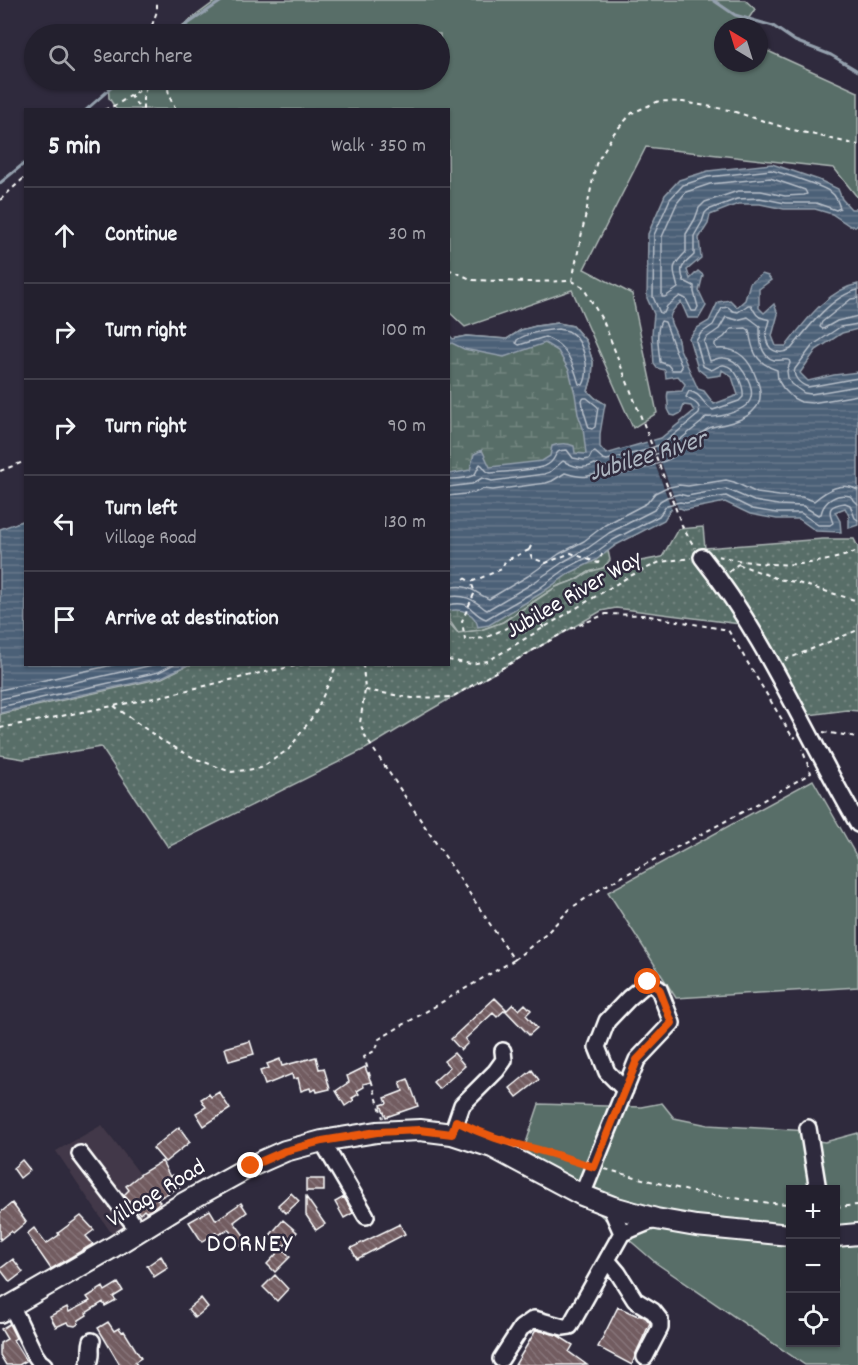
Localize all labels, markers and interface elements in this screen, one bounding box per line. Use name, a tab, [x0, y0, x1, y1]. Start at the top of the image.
north arrow	[714, 18, 768, 72]
search box	[24, 24, 450, 90]
icon: search	[45, 41, 78, 74]
text: Search here	[93, 42, 192, 73]
text: 5 min	[48, 129, 101, 166]
text: Walk · 350 m	[331, 133, 426, 161]
icon: ahead	[48, 219, 81, 252]
text: Continue	[105, 220, 177, 251]
text: 30 m	[388, 221, 426, 249]
icon: right	[48, 315, 81, 348]
text: Turn right	[105, 316, 187, 347]
text: 100 m	[382, 317, 426, 345]
icon: right	[48, 411, 81, 444]
text: Turn right	[105, 412, 187, 443]
text: 90 m	[388, 413, 426, 441]
water label: Jubilee River	[585, 421, 715, 493]
text: Turn left	[105, 494, 177, 525]
icon: left	[48, 507, 81, 540]
text: 130 m	[384, 509, 426, 537]
text: Village Road	[105, 525, 197, 553]
street label: Jubilee River Way	[500, 542, 650, 648]
icon: arrive	[48, 603, 81, 636]
text: Arrive at destination	[105, 604, 279, 635]
route start	[634, 968, 660, 994]
street label: Village Road	[101, 1152, 212, 1237]
route end	[237, 1152, 263, 1178]
map controls	[786, 1185, 840, 1347]
button: +	[786, 1185, 840, 1239]
district label: DORNEY	[206, 1226, 294, 1265]
button: −	[786, 1239, 840, 1293]
button: locate	[786, 1293, 840, 1347]

